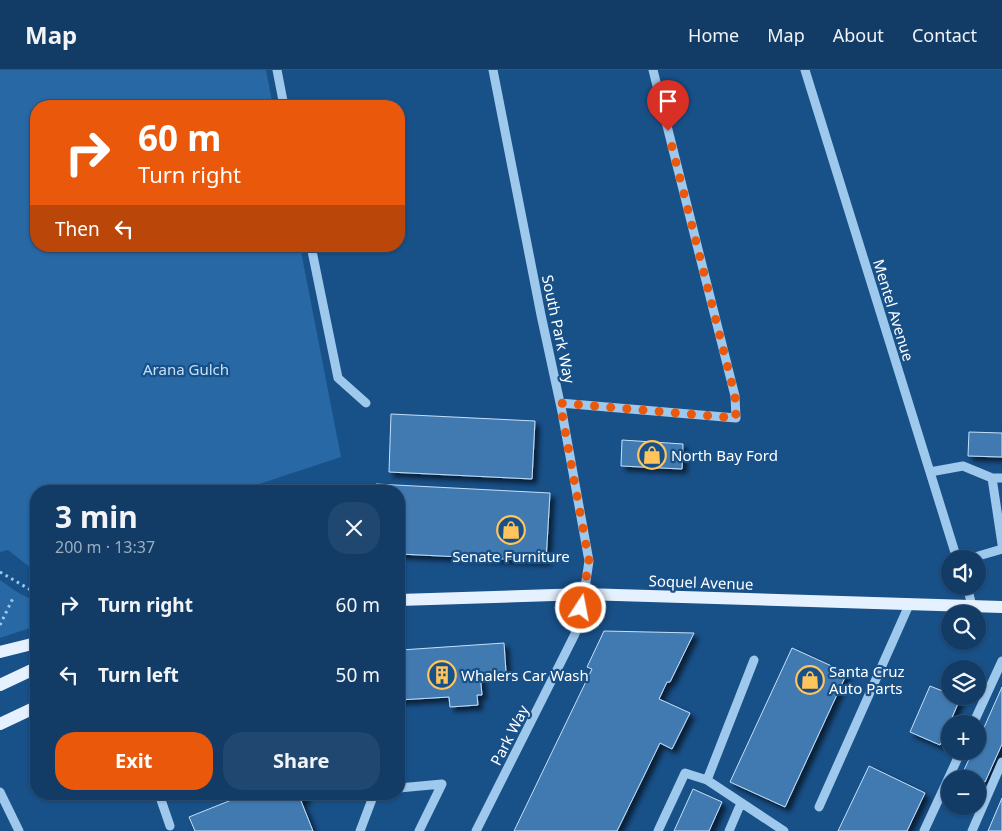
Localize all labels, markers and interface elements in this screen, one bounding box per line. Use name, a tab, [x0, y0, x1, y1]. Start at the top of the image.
text: Map	[25, 18, 77, 51]
text: Home	[688, 23, 739, 47]
text: Map	[767, 23, 805, 47]
text: About	[833, 23, 884, 47]
text: Contact	[912, 23, 977, 47]
pin	[647, 80, 689, 131]
icon: arrive	[654, 87, 682, 115]
text: 60 m	[138, 114, 221, 161]
icon: right	[55, 120, 120, 185]
text: Turn right	[138, 159, 241, 189]
icon: left	[110, 215, 138, 243]
text: Then	[55, 216, 100, 242]
street label: Mentel Avenue	[869, 257, 919, 363]
street label: South Park Way	[538, 273, 580, 385]
park label: Arana Gulch	[143, 359, 229, 379]
shop icon: North Bay Ford	[637, 440, 667, 470]
place label: North Bay Ford	[671, 445, 778, 465]
text: 3 min	[55, 496, 138, 537]
button: close	[328, 502, 380, 554]
shop icon: Senate Furniture	[496, 515, 526, 545]
text: 200 m · 13:37	[55, 536, 155, 558]
place label: Senate Furniture	[452, 546, 570, 566]
map controls	[941, 550, 986, 815]
button: sound	[941, 550, 986, 595]
street label: Soquel Avenue	[648, 570, 754, 594]
position arrow	[554, 581, 606, 633]
icon: right	[55, 591, 83, 619]
text: Turn right	[98, 592, 193, 618]
text: 60 m	[336, 592, 380, 618]
button: search	[941, 605, 986, 650]
building icon: Whalers Car Wash	[427, 660, 457, 690]
button: layers	[941, 660, 986, 705]
icon: left	[55, 661, 83, 689]
place label: Santa Cruz Auto Parts	[829, 661, 905, 698]
text: Turn left	[98, 662, 179, 688]
text: 50 m	[336, 662, 380, 688]
place label: Whalers Car Wash	[461, 665, 589, 685]
shop icon: Santa Cruz Auto Parts	[795, 665, 825, 695]
street label: Park Way	[485, 701, 533, 769]
button: +	[941, 715, 986, 760]
button: Exit	[55, 732, 213, 790]
button: Share	[223, 732, 380, 790]
button: −	[941, 770, 986, 815]

